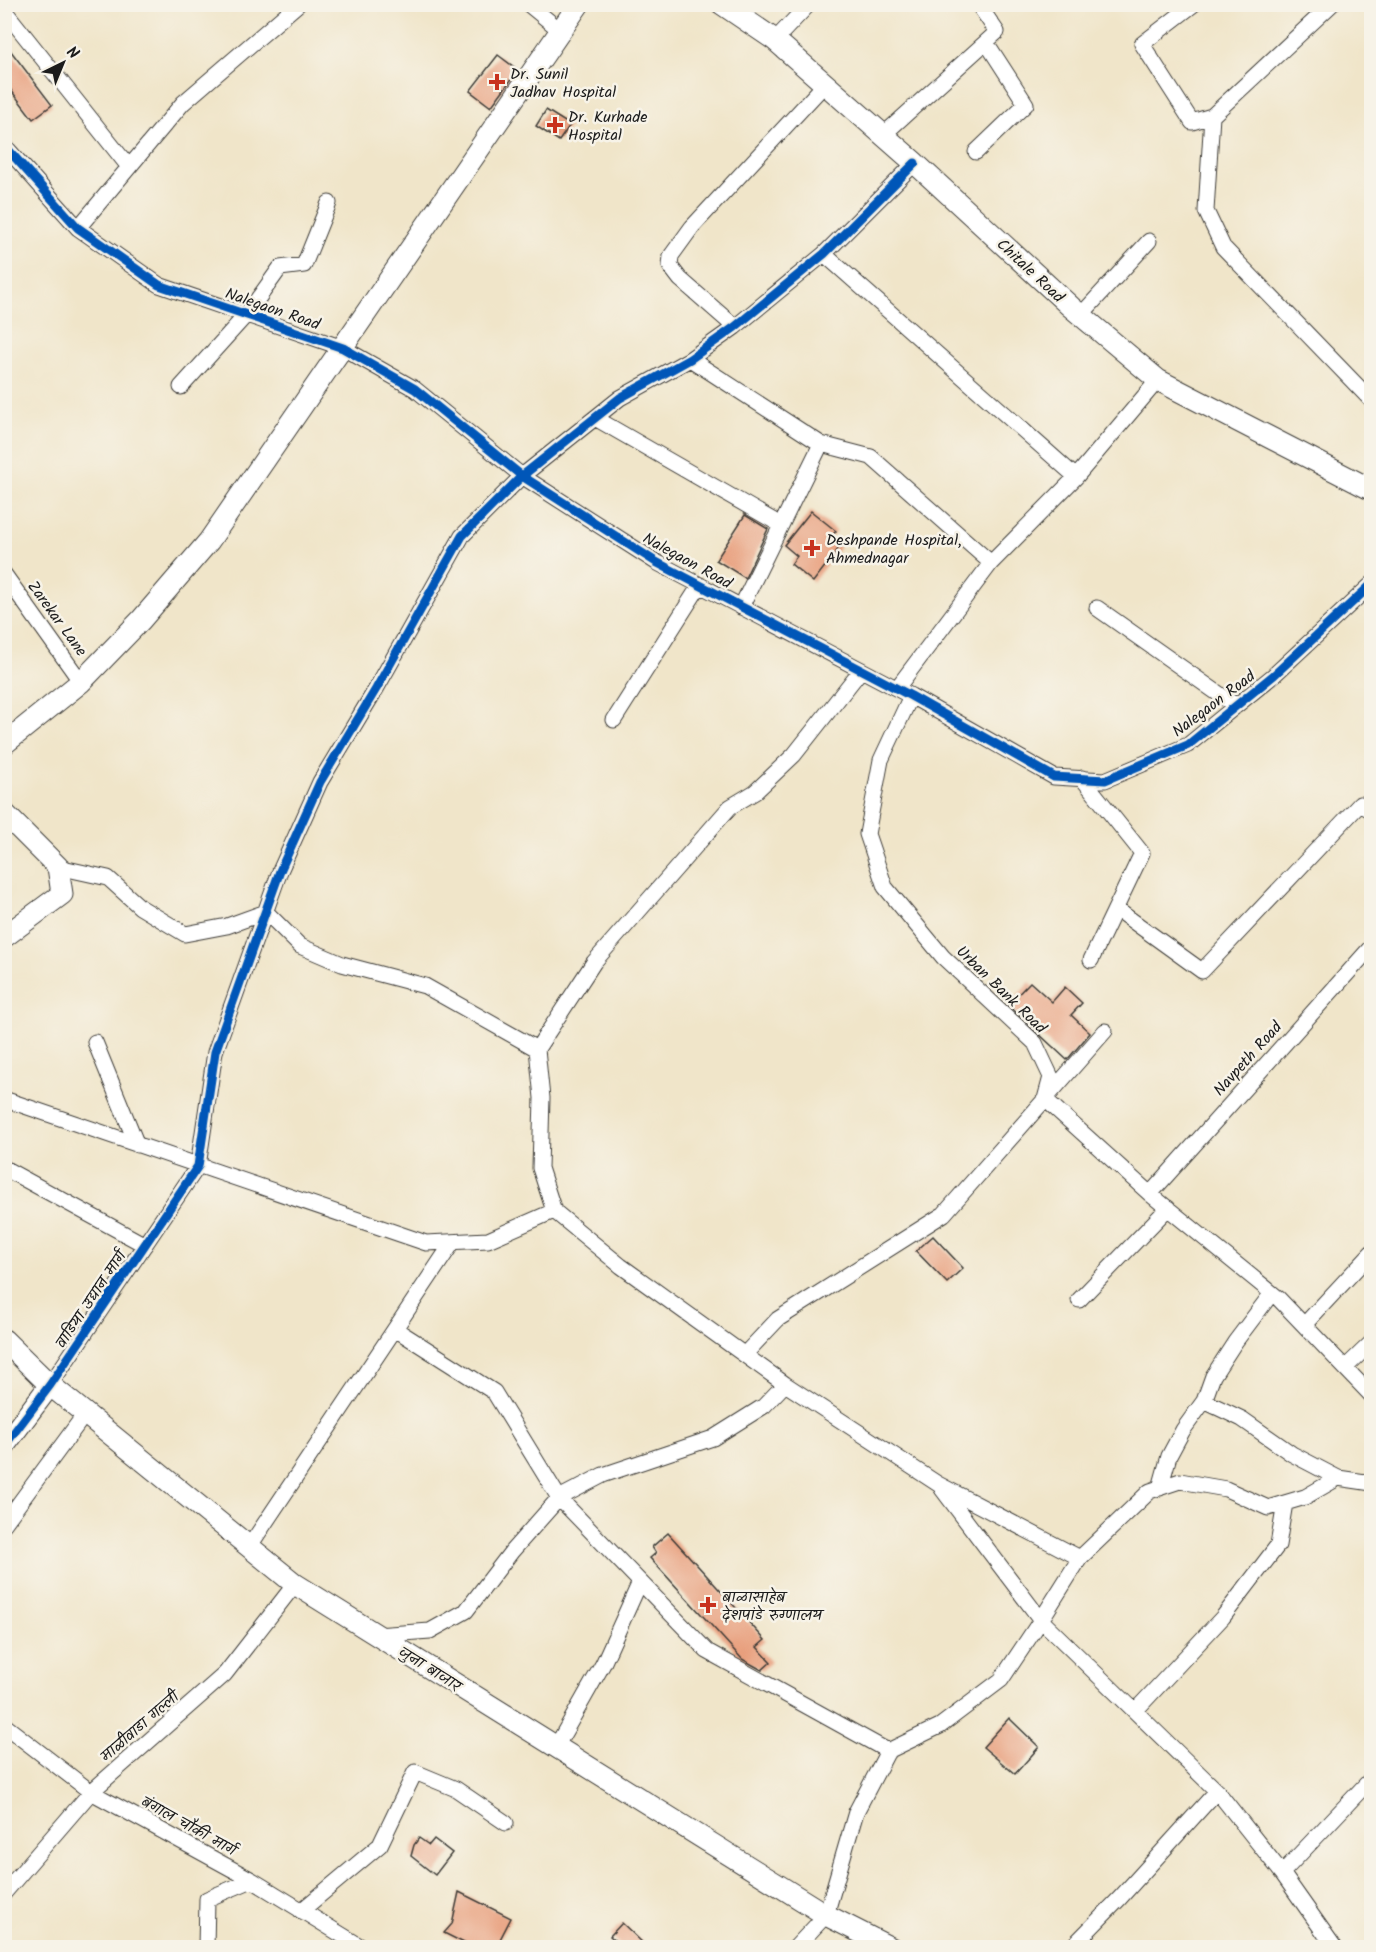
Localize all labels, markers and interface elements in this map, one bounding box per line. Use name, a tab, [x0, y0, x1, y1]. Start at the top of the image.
north arrow	[33, 33, 93, 93]
text: N	[60, 41, 84, 66]
place label: Dr. Sunil Jadhav Hospital	[510, 62, 616, 105]
marker: Dr. Sunil Jadhav Hospital	[488, 73, 506, 91]
place label: Dr. Kurhade Hospital	[568, 105, 648, 148]
marker: Dr. Kurhade Hospital	[546, 116, 564, 134]
street label: Chitale Road	[990, 233, 1070, 310]
street label: Nalegaon Road	[222, 282, 324, 338]
street label: Nalegaon Road	[638, 526, 737, 597]
place label: Deshpande Hospital, Ahmednagar	[826, 528, 962, 571]
marker: Deshpande Hospital, Ahmednagar	[803, 539, 821, 557]
street label: Zarekar Lane	[21, 576, 93, 662]
street label: Nalegaon Road	[1167, 664, 1262, 744]
street label: Urban Bank Road	[950, 940, 1053, 1041]
street label: Navpeth Road	[1208, 1015, 1289, 1102]
street label: वाडिया उद्यान मार्ग	[49, 1244, 135, 1353]
place label: बाळासाहेब देशपांडे रुग्णालय	[722, 1585, 825, 1628]
marker: बाळासाहेब देशपांडे रुग्णालय	[699, 1596, 717, 1614]
street label: जुना बाजार	[393, 1640, 468, 1700]
street label: माळीवाडा गल्ली	[95, 1684, 187, 1769]
street label: बंगाल चौकी मार्ग	[136, 1790, 243, 1864]

